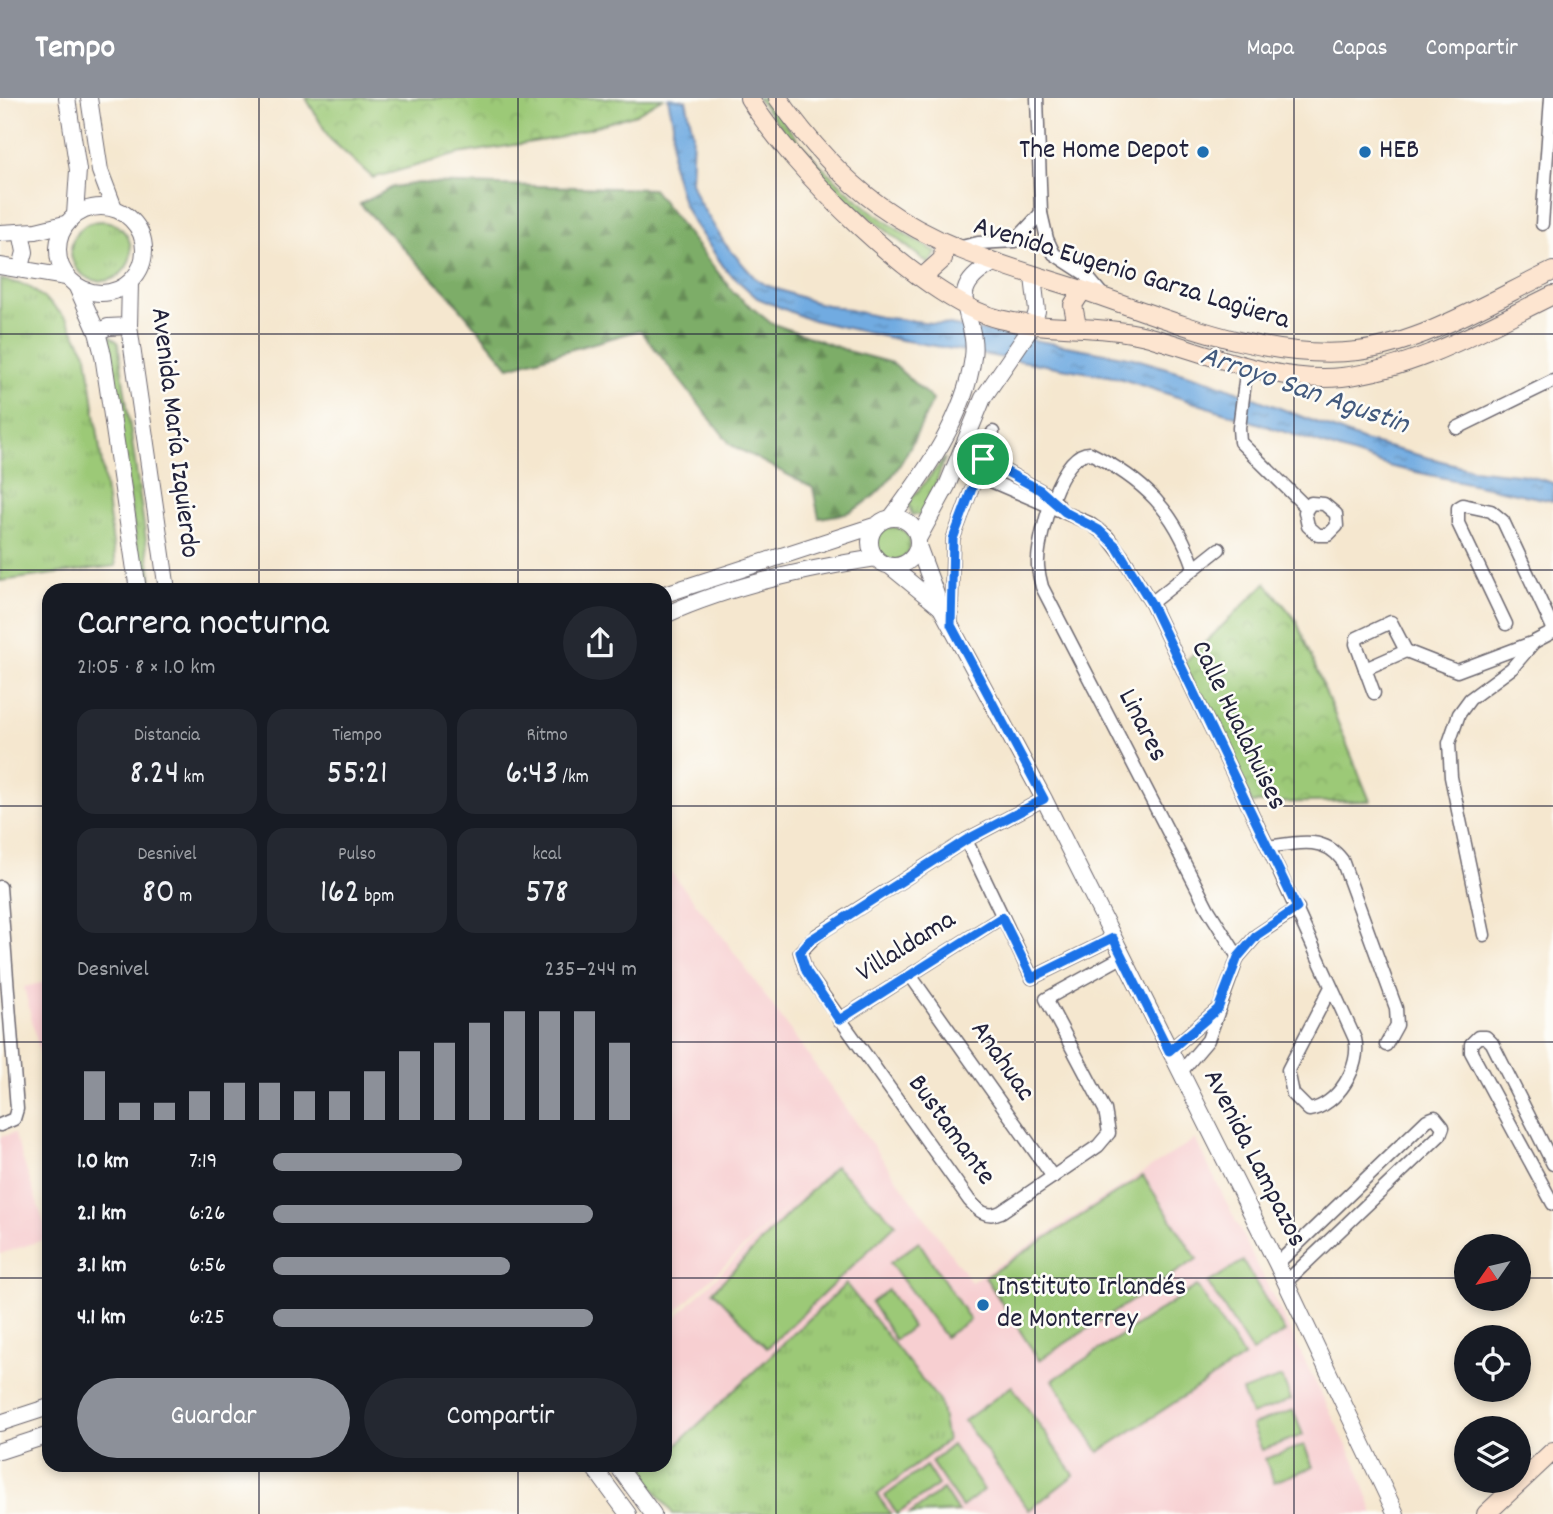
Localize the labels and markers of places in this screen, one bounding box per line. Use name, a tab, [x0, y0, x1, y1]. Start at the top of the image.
place label: The Home Depot	[1019, 132, 1189, 172]
place label: HEB	[1379, 132, 1419, 172]
marker: The Home Depot	[1195, 144, 1211, 160]
marker: HEB	[1357, 144, 1373, 160]
pin	[953, 429, 1013, 489]
place label: Instituto Irlandés de Monterrey	[997, 1269, 1186, 1341]
marker: Instituto Irlandés de Monterrey	[975, 1297, 991, 1313]

